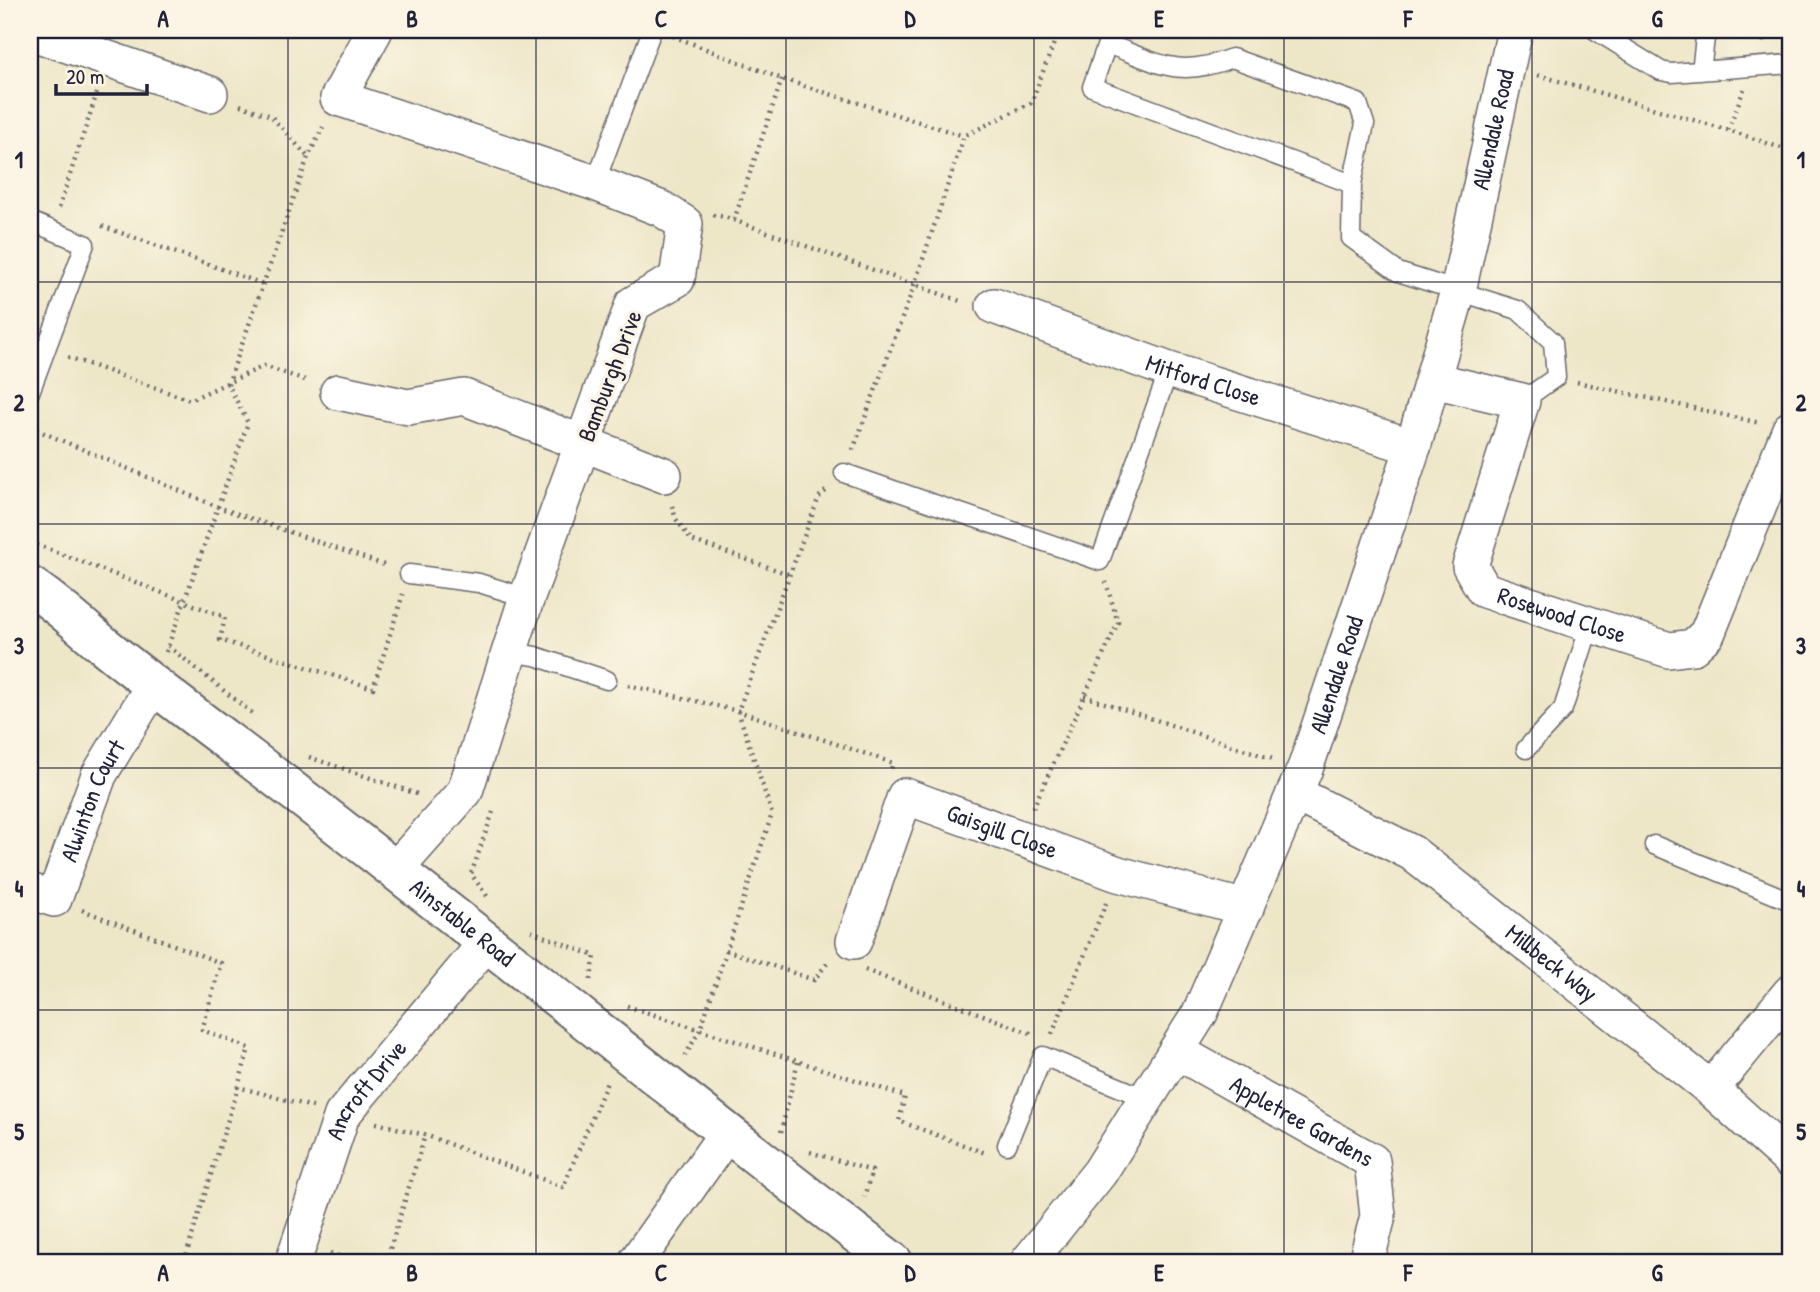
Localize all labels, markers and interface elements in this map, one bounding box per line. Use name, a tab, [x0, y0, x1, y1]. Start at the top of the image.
text: A	[157, 3, 169, 34]
text: B	[406, 3, 418, 34]
text: C	[655, 3, 667, 34]
text: D	[905, 3, 917, 34]
text: E	[1154, 3, 1165, 34]
text: F	[1403, 3, 1414, 34]
text: G	[1651, 3, 1663, 34]
scale bar	[56, 52, 147, 96]
text: 20 m	[66, 62, 104, 91]
street label: Allendale Road	[1464, 66, 1521, 192]
text: 1	[15, 144, 23, 175]
text: 1	[1797, 144, 1805, 175]
street label: Bamburgh Drive	[569, 305, 649, 446]
street label: Mitford Close	[1142, 346, 1265, 413]
text: 2	[14, 387, 25, 418]
text: 2	[1796, 387, 1807, 418]
street label: Rosewood Close	[1494, 579, 1631, 650]
street label: Allendale Road	[1301, 612, 1370, 738]
text: 3	[14, 630, 24, 661]
text: 3	[1796, 630, 1806, 661]
street label: Alwinton Court	[52, 732, 132, 866]
street label: Gaisgill Close	[943, 796, 1063, 866]
street label: Ainstable Road	[404, 870, 522, 973]
text: 4	[15, 873, 24, 904]
text: 4	[1797, 873, 1806, 904]
street label: Millbeck Way	[1499, 916, 1605, 1008]
street label: Ancroft Drive	[318, 1032, 414, 1144]
street label: Appletree Gardens	[1225, 1068, 1380, 1174]
text: 5	[14, 1116, 24, 1147]
text: 5	[1796, 1116, 1806, 1147]
text: A	[157, 1257, 169, 1288]
text: B	[406, 1257, 418, 1288]
text: C	[655, 1257, 667, 1288]
text: D	[905, 1257, 917, 1288]
text: E	[1154, 1257, 1165, 1288]
text: F	[1403, 1257, 1414, 1288]
text: G	[1651, 1257, 1663, 1288]

